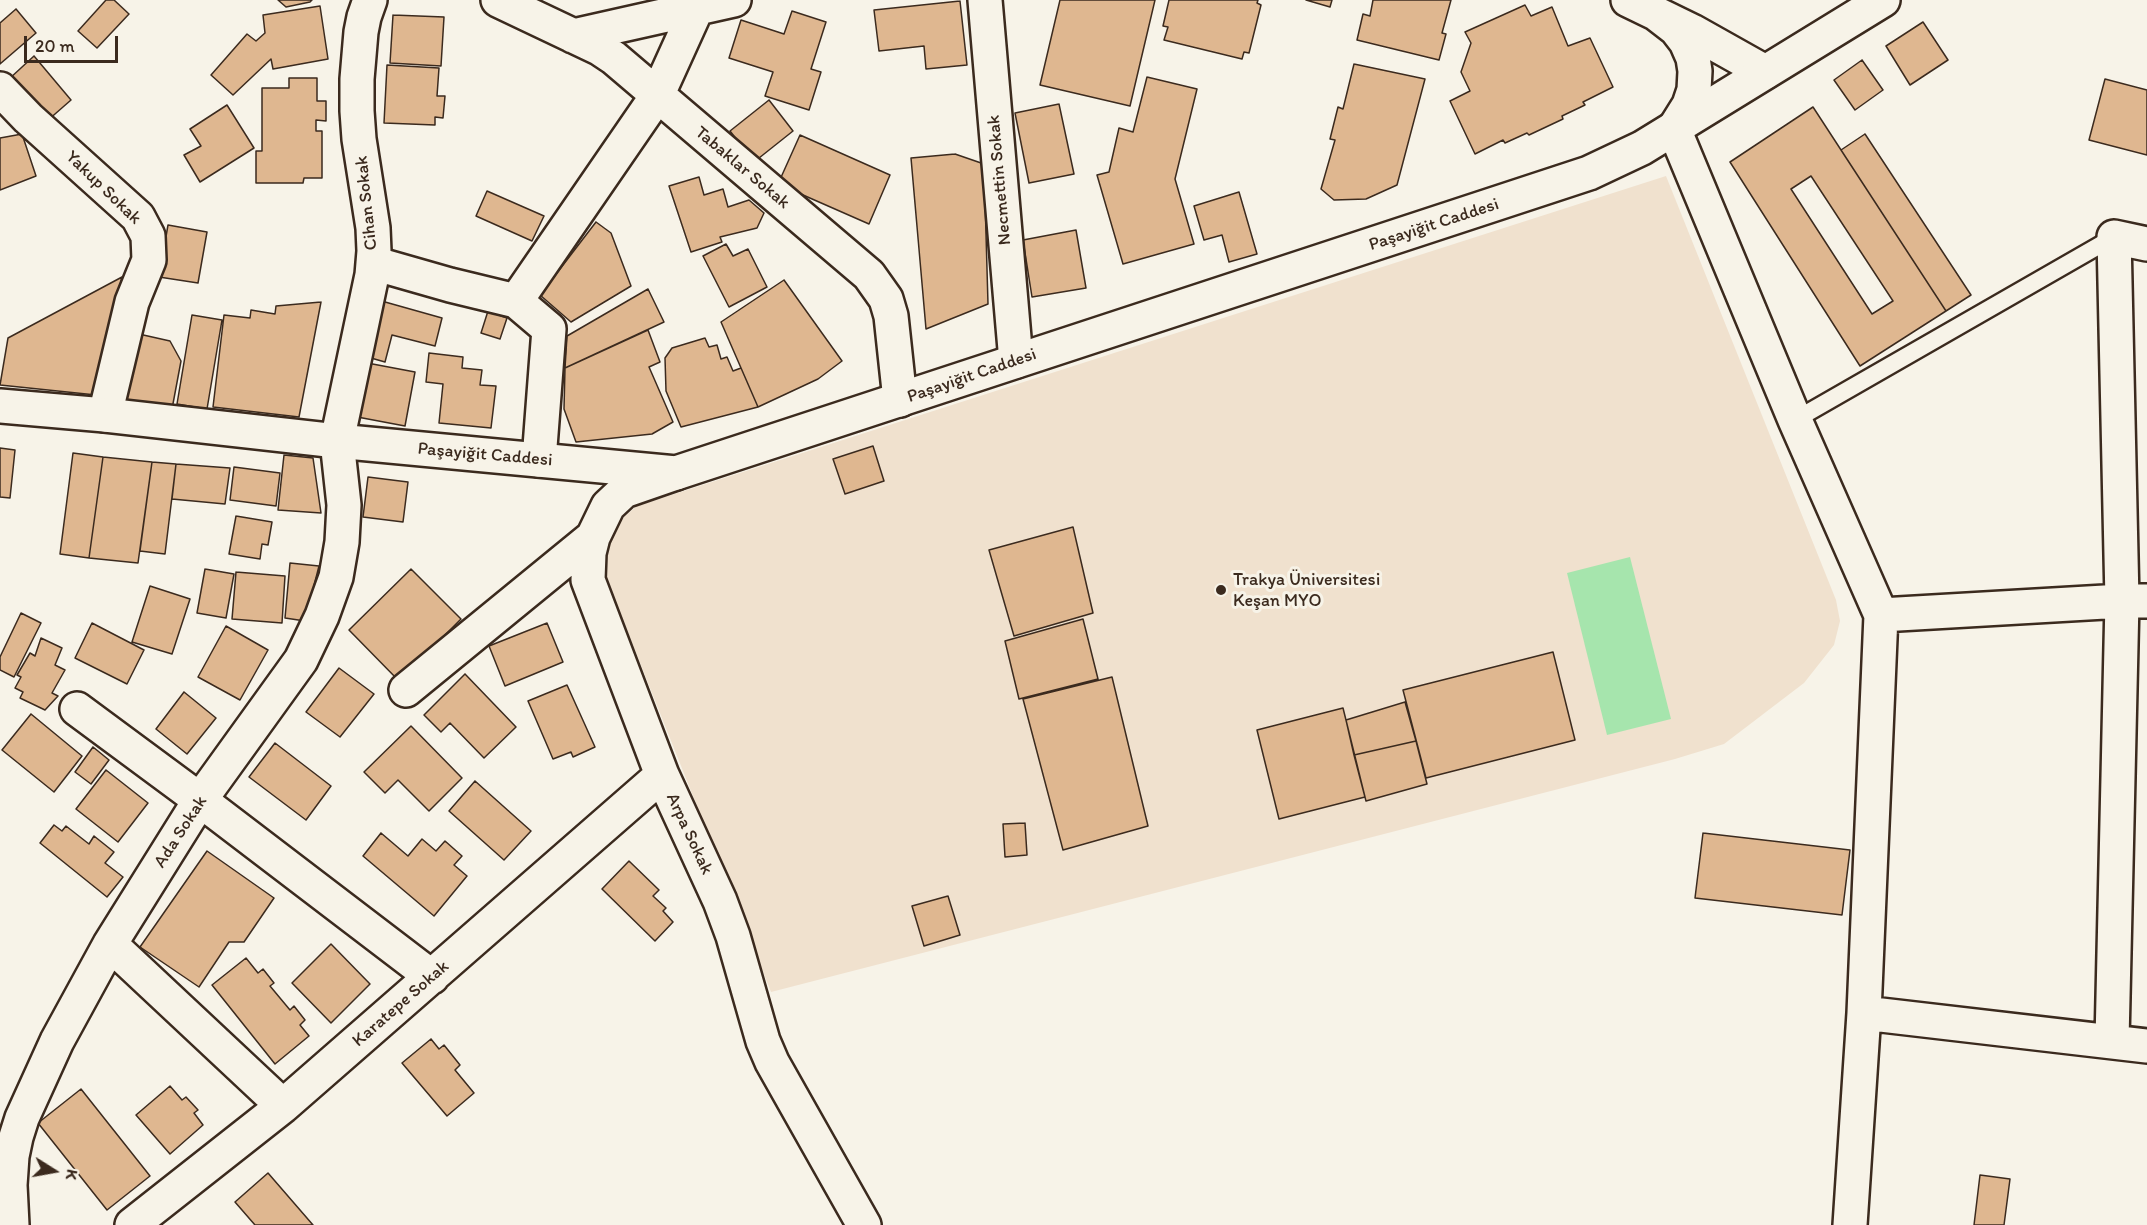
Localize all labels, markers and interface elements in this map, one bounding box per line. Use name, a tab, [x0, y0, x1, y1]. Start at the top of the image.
scale bar	[27, 24, 122, 62]
text: 20 m	[35, 35, 75, 57]
street label: Necmettin Sokak	[984, 114, 1016, 246]
street label: Tabaklar Sokak	[690, 122, 794, 214]
street label: Yakup Sokak	[61, 146, 145, 230]
street label: Cihan Sokak	[351, 155, 383, 251]
street label: Paşayiğit Caddesi	[1366, 194, 1502, 256]
street label: Paşayiğit Caddesi	[905, 344, 1039, 408]
street label: Paşayiğit Caddesi	[417, 438, 553, 472]
place label: Trakya Üniversitesi Keşan MYO	[1233, 569, 1380, 612]
marker: Trakya Üniversitesi Keşan MYO	[1214, 583, 1228, 597]
street label: Arpa Sokak	[661, 790, 717, 878]
street label: Ada Sokak	[150, 792, 212, 872]
street label: Karatepe Sokak	[348, 956, 454, 1052]
north arrow	[24, 1141, 84, 1201]
text: K	[62, 1168, 82, 1181]

